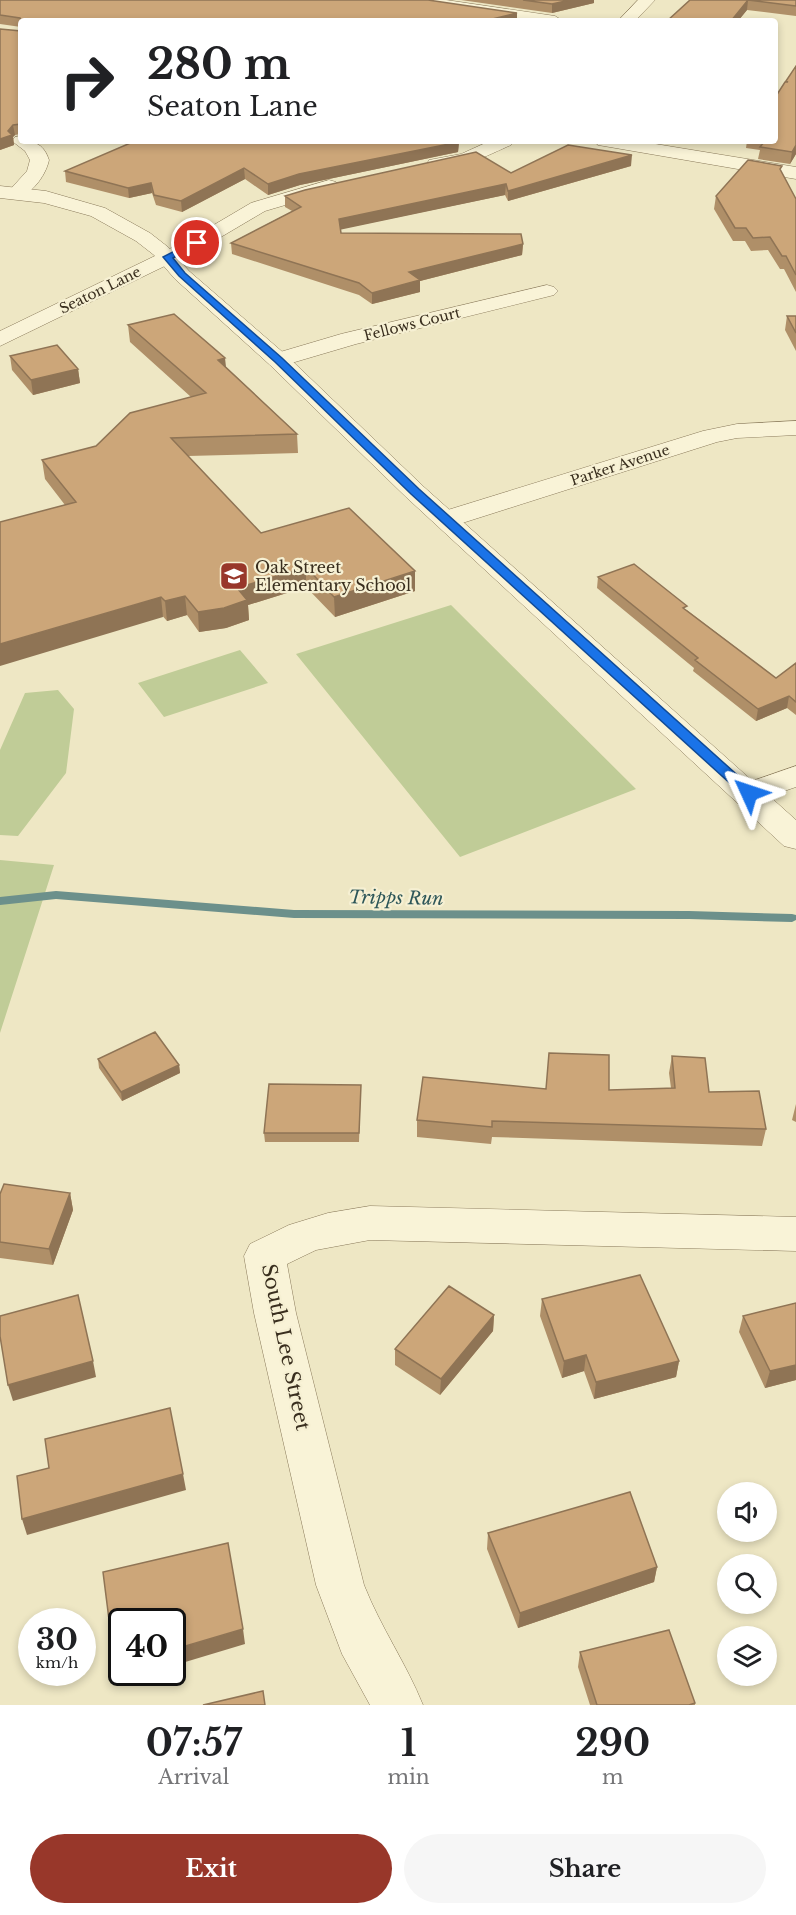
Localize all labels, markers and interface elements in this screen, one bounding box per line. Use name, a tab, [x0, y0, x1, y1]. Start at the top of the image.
text: 280 m	[147, 38, 290, 90]
icon: right	[48, 42, 126, 120]
text: Seaton Lane	[147, 90, 318, 123]
pin	[171, 217, 222, 268]
icon: arrive	[180, 226, 213, 259]
street label: Seaton Lane	[56, 263, 144, 317]
street label: Fellows Court	[362, 303, 463, 345]
street label: Parker Avenue	[568, 441, 672, 489]
place label: Oak Street Elementary School	[255, 557, 411, 595]
school or university icon: Oak Street Elementary School	[218, 560, 250, 592]
position arrow	[717, 761, 781, 825]
water label: Tripps Run	[348, 886, 444, 910]
street label: South Lee Street	[257, 1261, 315, 1433]
map controls	[717, 1482, 777, 1686]
button: sound	[717, 1482, 777, 1542]
button: search	[717, 1554, 777, 1614]
speed limit sign: 40	[108, 1608, 186, 1686]
text: 30	[36, 1621, 78, 1658]
button: layers	[717, 1626, 777, 1686]
text: km/h	[36, 1653, 78, 1672]
text: 07:57	[146, 1721, 242, 1766]
text: 1	[401, 1721, 416, 1766]
text: 290	[575, 1721, 650, 1766]
text: Arrival	[158, 1765, 229, 1789]
text: min	[388, 1765, 430, 1789]
text: m	[602, 1765, 624, 1789]
button: Exit	[30, 1834, 392, 1903]
button: Share	[404, 1834, 766, 1903]

